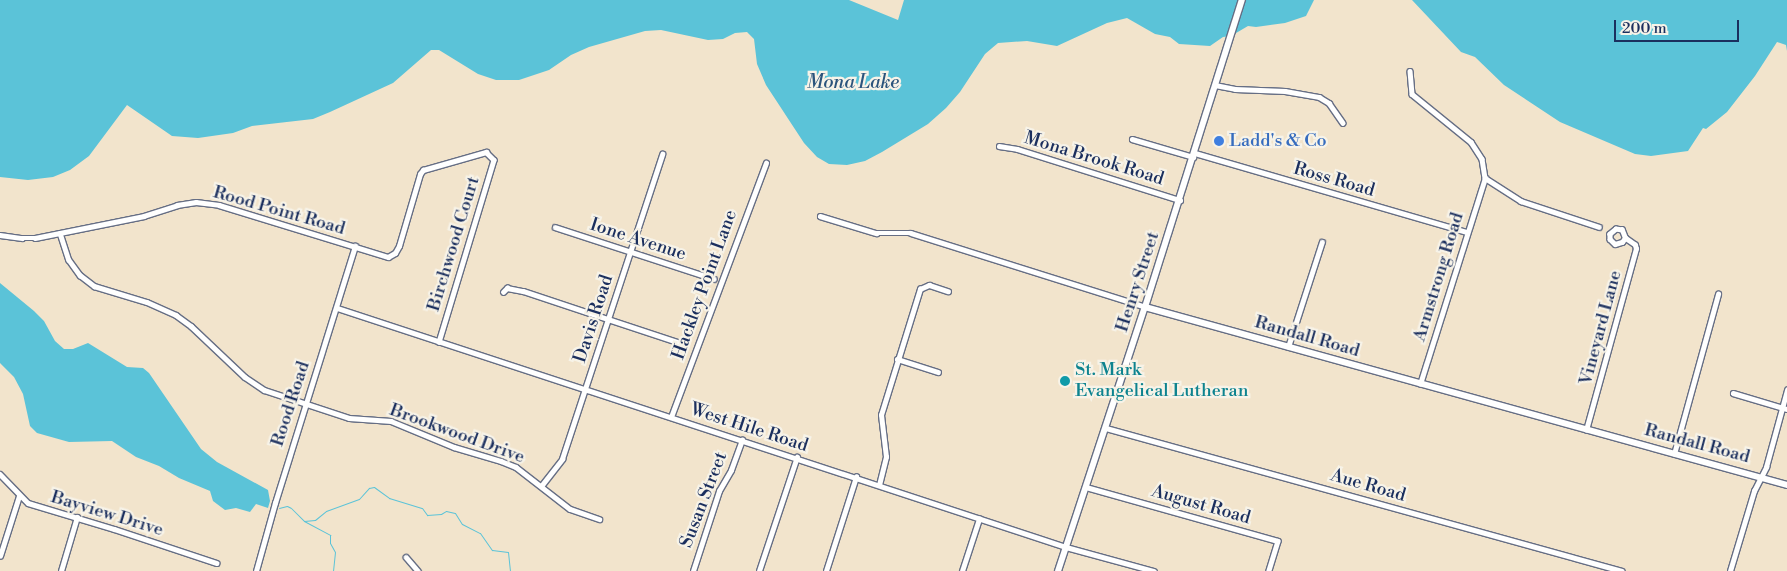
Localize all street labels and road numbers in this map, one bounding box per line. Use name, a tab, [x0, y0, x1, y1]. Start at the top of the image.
street label: Mona Brook Road	[1022, 127, 1166, 191]
street label: Ross Road	[1291, 158, 1377, 202]
street label: Birchwood Court	[423, 174, 485, 314]
street label: Rood Point Road	[211, 182, 347, 240]
street label: Hackley Point Lane	[668, 207, 742, 363]
street label: Armstrong Road	[1409, 210, 1469, 344]
street label: Ione Avenue	[587, 214, 689, 266]
street label: Henry Street	[1112, 229, 1164, 335]
street label: Vineyard Lane	[1575, 268, 1627, 388]
street label: Davis Road	[570, 272, 618, 366]
street label: Randall Road	[1252, 312, 1362, 362]
street label: Rood Road	[267, 359, 315, 449]
street label: West Hile Road	[687, 399, 811, 457]
street label: Brookwood Drive	[387, 400, 527, 468]
street label: Randall Road	[1642, 420, 1752, 468]
street label: Susan Street	[676, 449, 732, 551]
street label: Aue Road	[1328, 465, 1408, 507]
street label: August Road	[1149, 481, 1253, 529]
street label: Bayview Drive	[48, 487, 166, 541]

